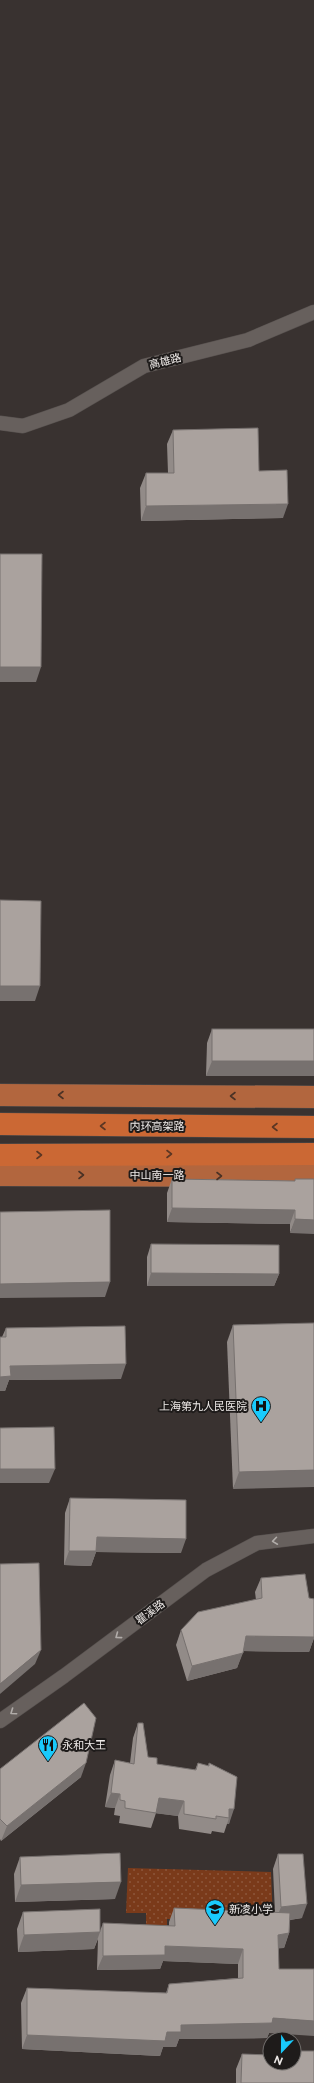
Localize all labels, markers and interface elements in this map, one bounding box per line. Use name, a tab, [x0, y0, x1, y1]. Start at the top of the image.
street label: 高雄路	[148, 351, 183, 372]
one-way arrow	[58, 1091, 64, 1099]
one-way arrow	[230, 1092, 236, 1100]
street label: 内环高架路	[130, 1120, 185, 1133]
one-way arrow	[100, 1122, 106, 1130]
one-way arrow	[272, 1123, 278, 1131]
one-way arrow	[166, 1150, 172, 1158]
one-way arrow	[36, 1151, 42, 1159]
street label: 中山南一路	[130, 1169, 185, 1182]
one-way arrow	[78, 1171, 84, 1179]
one-way arrow	[216, 1172, 222, 1180]
hospital icon: 上海第九人民医院	[250, 1395, 272, 1423]
place label: 上海第九人民医院	[159, 1400, 247, 1413]
one-way arrow	[272, 1536, 278, 1545]
street label: 瞿溪路	[133, 1597, 167, 1628]
one-way arrow	[115, 1631, 122, 1639]
one-way arrow	[10, 1707, 17, 1714]
restaurant icon: 永和大王	[37, 1734, 59, 1762]
place label: 永和大王	[62, 1739, 106, 1752]
school or university icon: 新凌小学	[204, 1898, 226, 1926]
place label: 新凌小学	[229, 1903, 273, 1916]
north arrow	[262, 2031, 302, 2071]
text: N	[272, 2052, 285, 2067]

